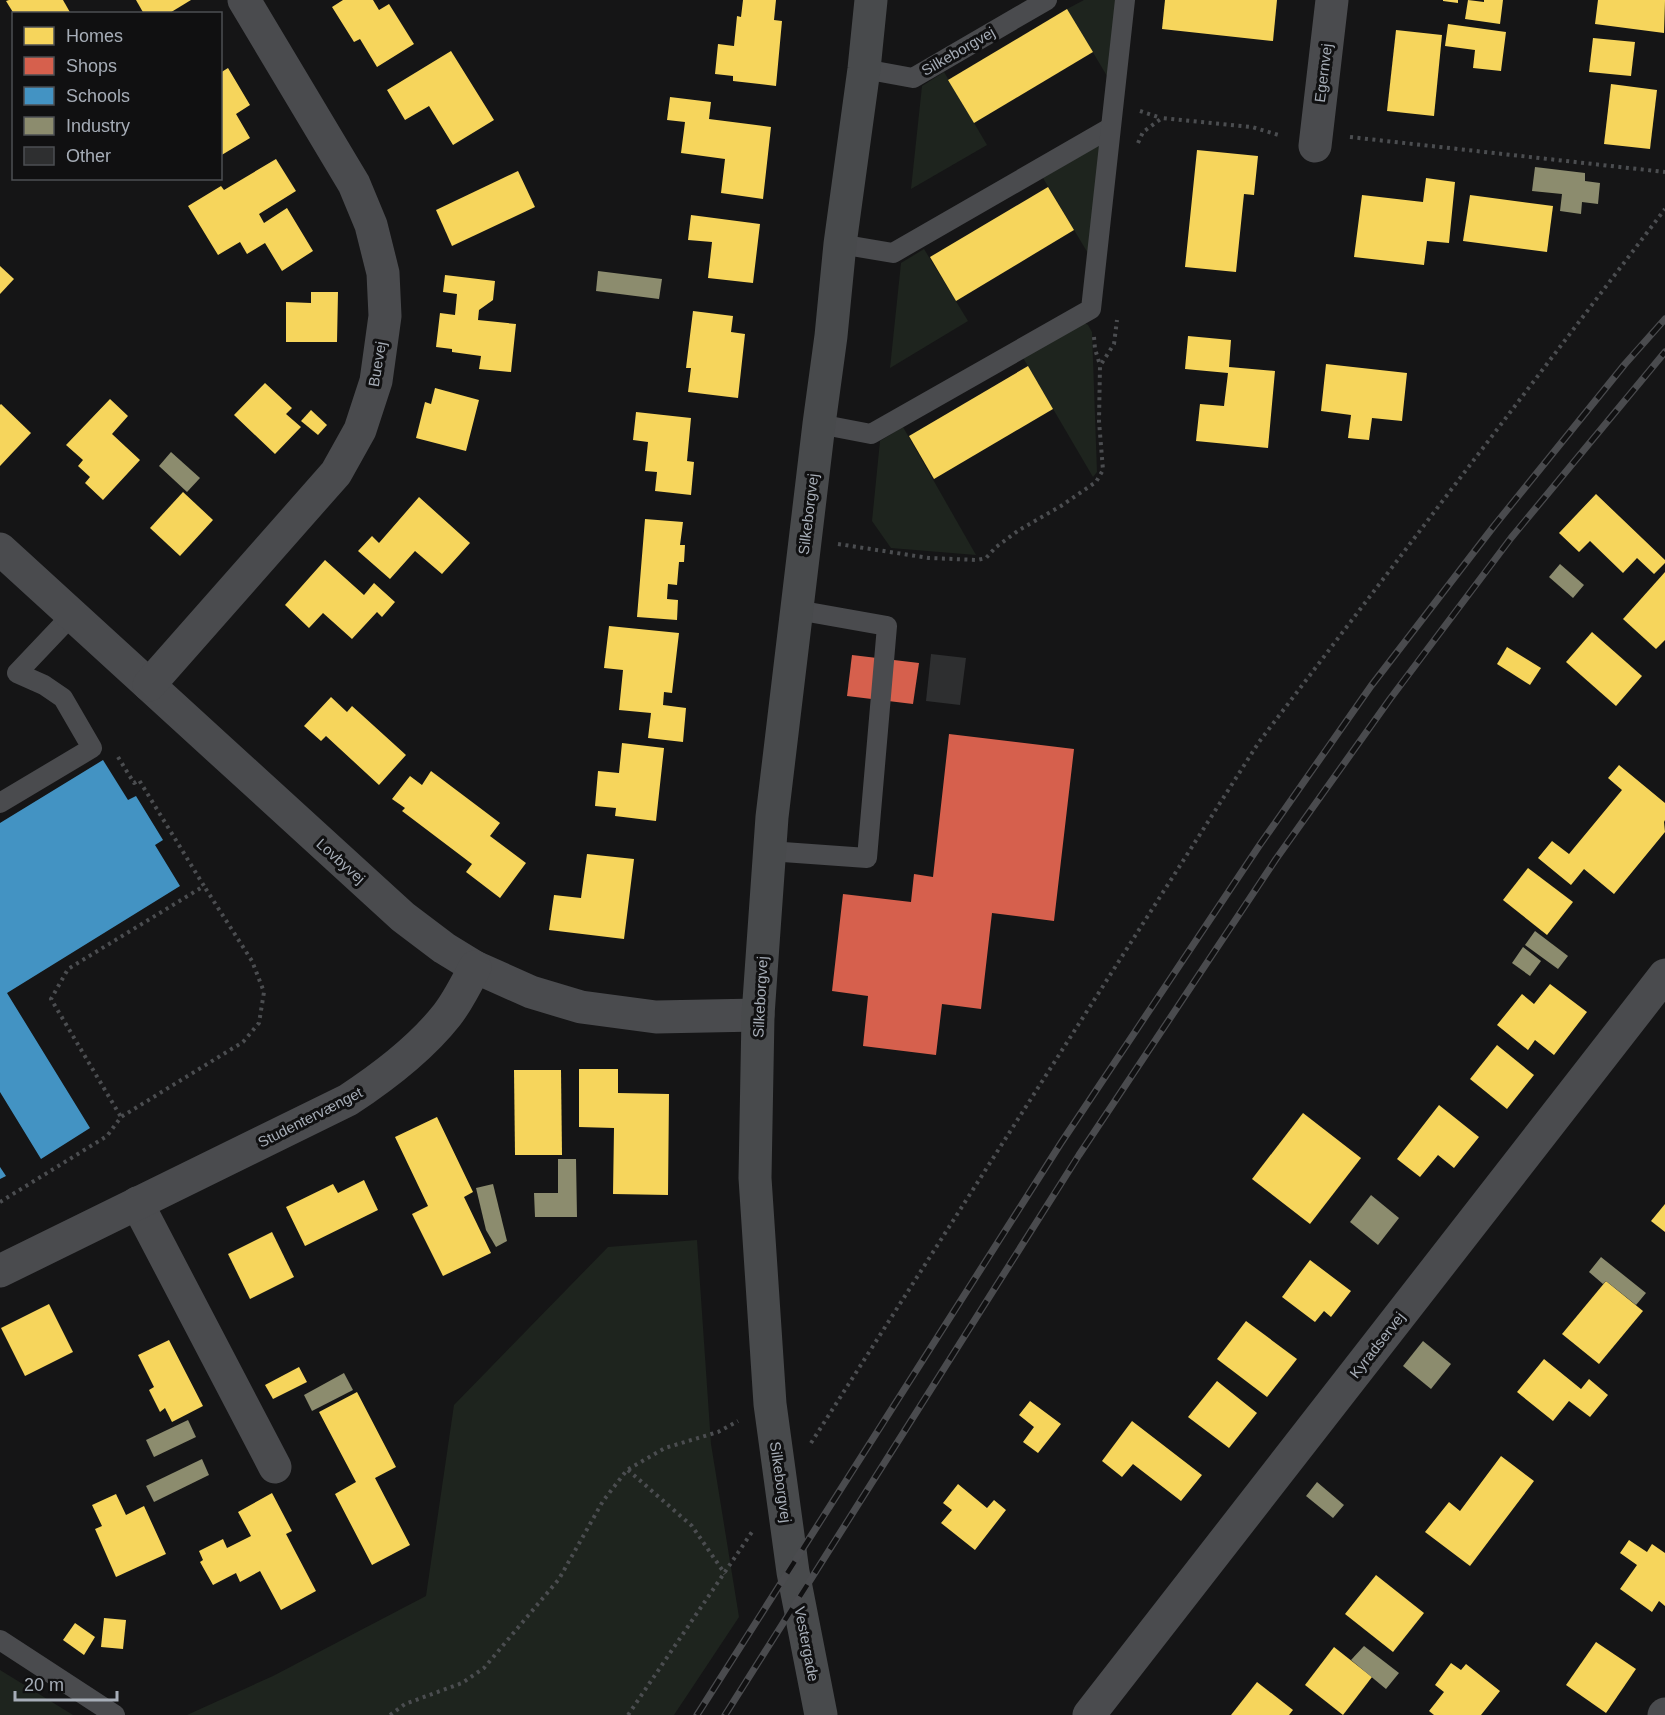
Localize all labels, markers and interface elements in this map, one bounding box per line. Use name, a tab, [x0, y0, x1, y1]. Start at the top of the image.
legend	[12, 12, 222, 180]
street label: Silkeborgvej	[918, 23, 998, 79]
text: Homes	[66, 26, 123, 46]
street label: Egernvej	[1311, 43, 1335, 103]
text: Shops	[66, 56, 117, 76]
text: Schools	[66, 86, 130, 106]
text: Industry	[66, 116, 130, 136]
text: Other	[66, 146, 111, 166]
street label: Buevej	[365, 340, 389, 388]
street label: Silkeborgvej	[795, 472, 821, 556]
street label: Lovbyvej	[313, 835, 369, 887]
street label: Silkeborgvej	[749, 956, 771, 1038]
street label: Studentervænget	[255, 1083, 366, 1151]
street label: Kyradservej	[1346, 1309, 1408, 1381]
street label: Silkeborgvej	[767, 1440, 795, 1524]
street label: Vestergade	[791, 1605, 823, 1683]
scale bar	[15, 1664, 117, 1702]
text: 20 m	[24, 1675, 64, 1695]

